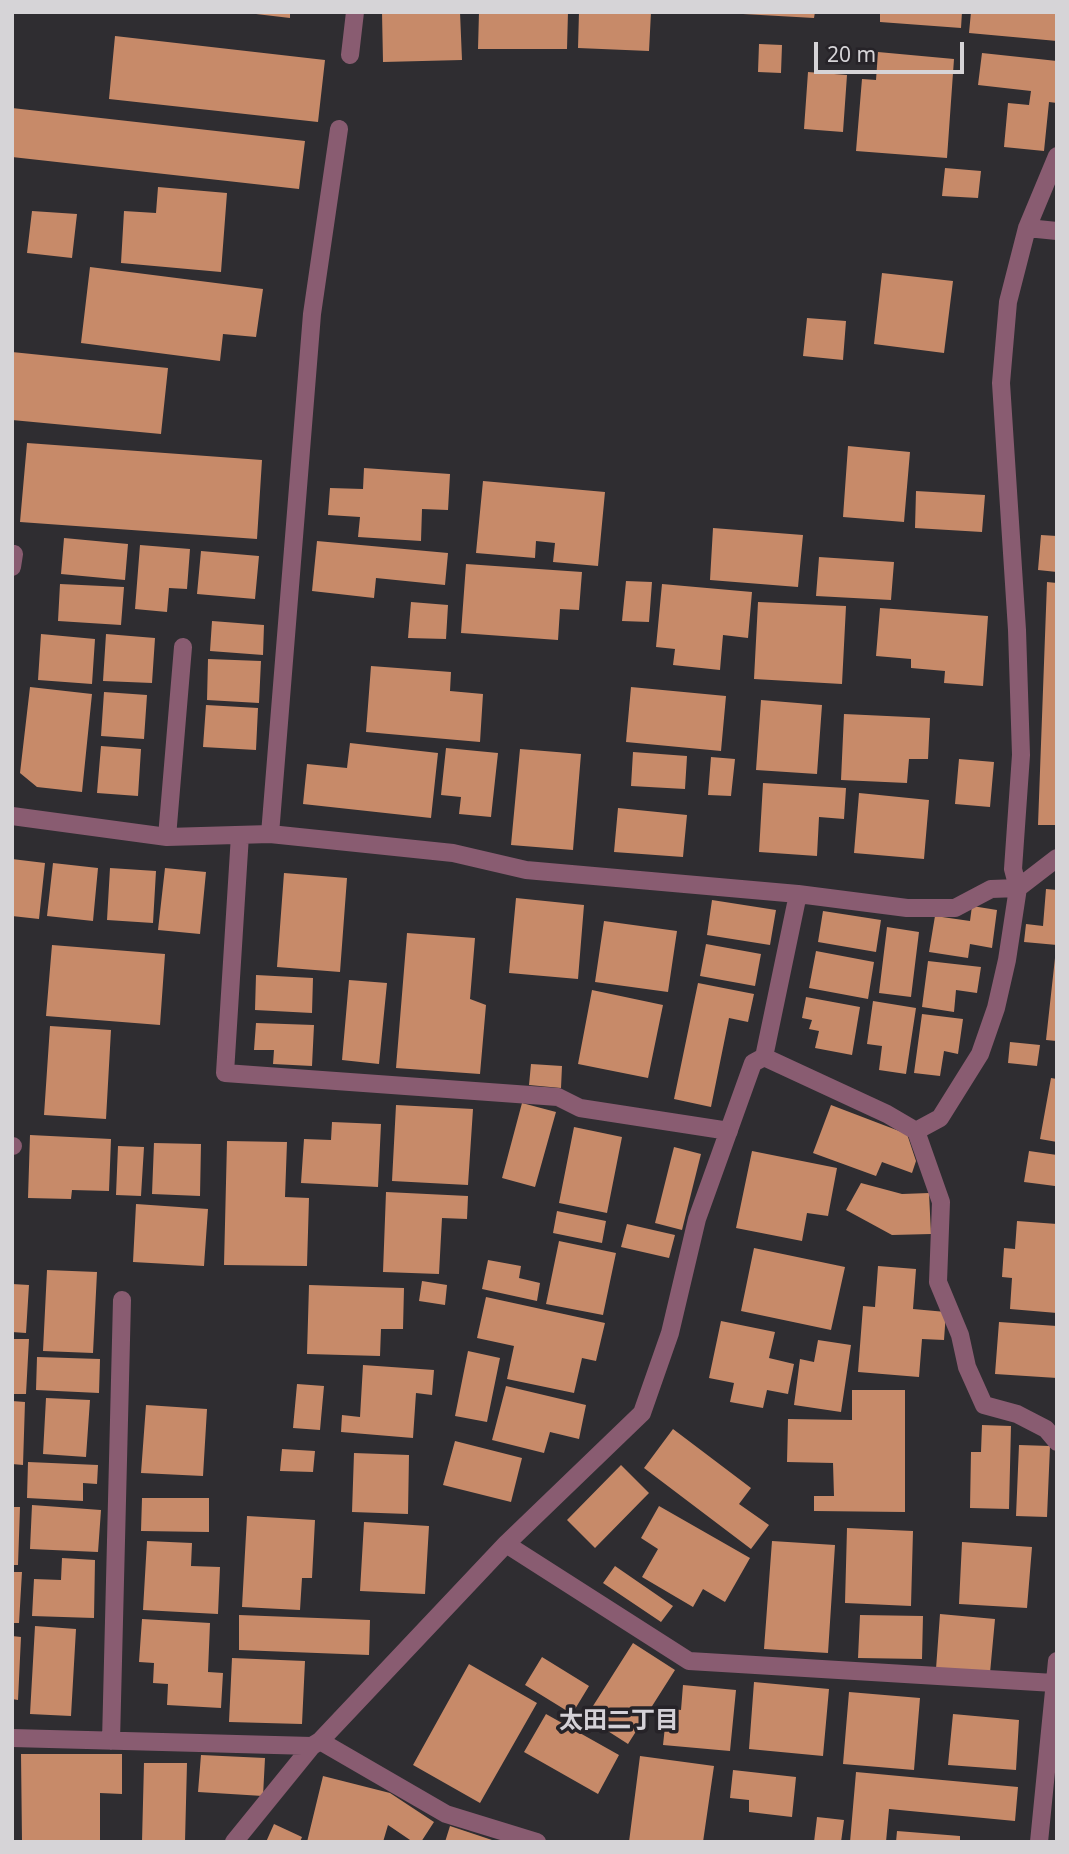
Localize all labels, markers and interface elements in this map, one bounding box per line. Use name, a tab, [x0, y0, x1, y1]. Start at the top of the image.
scale bar	[817, 28, 968, 72]
text: 20 m	[827, 40, 876, 68]
district label: 太田二丁目	[559, 1707, 679, 1735]

